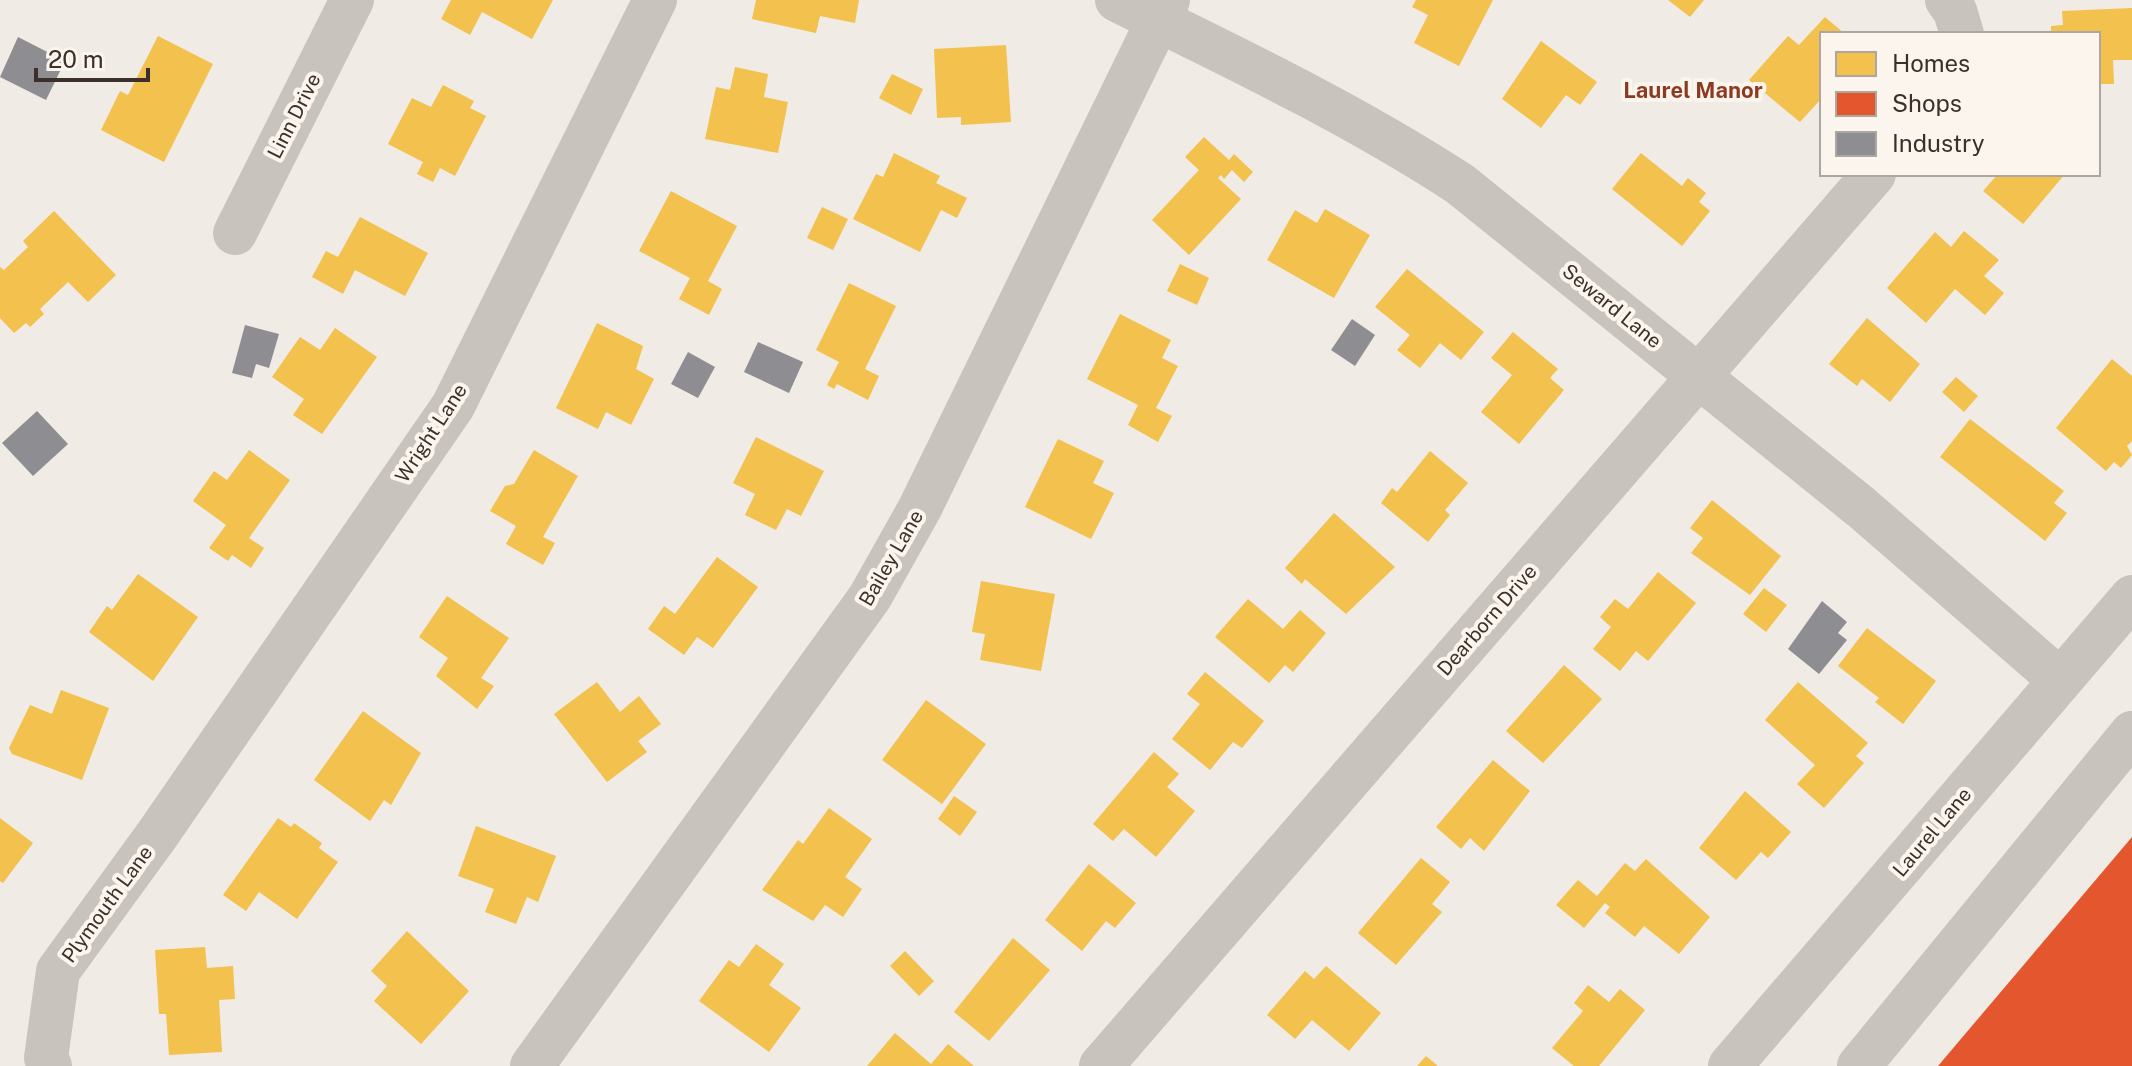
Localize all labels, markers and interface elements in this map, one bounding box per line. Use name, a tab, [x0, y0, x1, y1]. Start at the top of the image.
scale bar	[36, 32, 148, 82]
legend	[1820, 32, 2100, 176]
text: 20 m	[48, 45, 104, 73]
text: Homes	[1892, 49, 1970, 77]
street label: Linn Drive	[262, 69, 326, 163]
district label: Laurel Manor	[1623, 77, 1763, 103]
text: Shops	[1892, 89, 1962, 117]
text: Industry	[1892, 129, 1985, 157]
street label: Seward Lane	[1558, 259, 1666, 353]
street label: Wright Lane	[390, 379, 472, 487]
street label: Bailey Lane	[854, 506, 928, 610]
street label: Dearborn Drive	[1432, 560, 1542, 680]
street label: Laurel Lane	[1888, 783, 1976, 881]
street label: Plymouth Lane	[57, 841, 157, 967]

